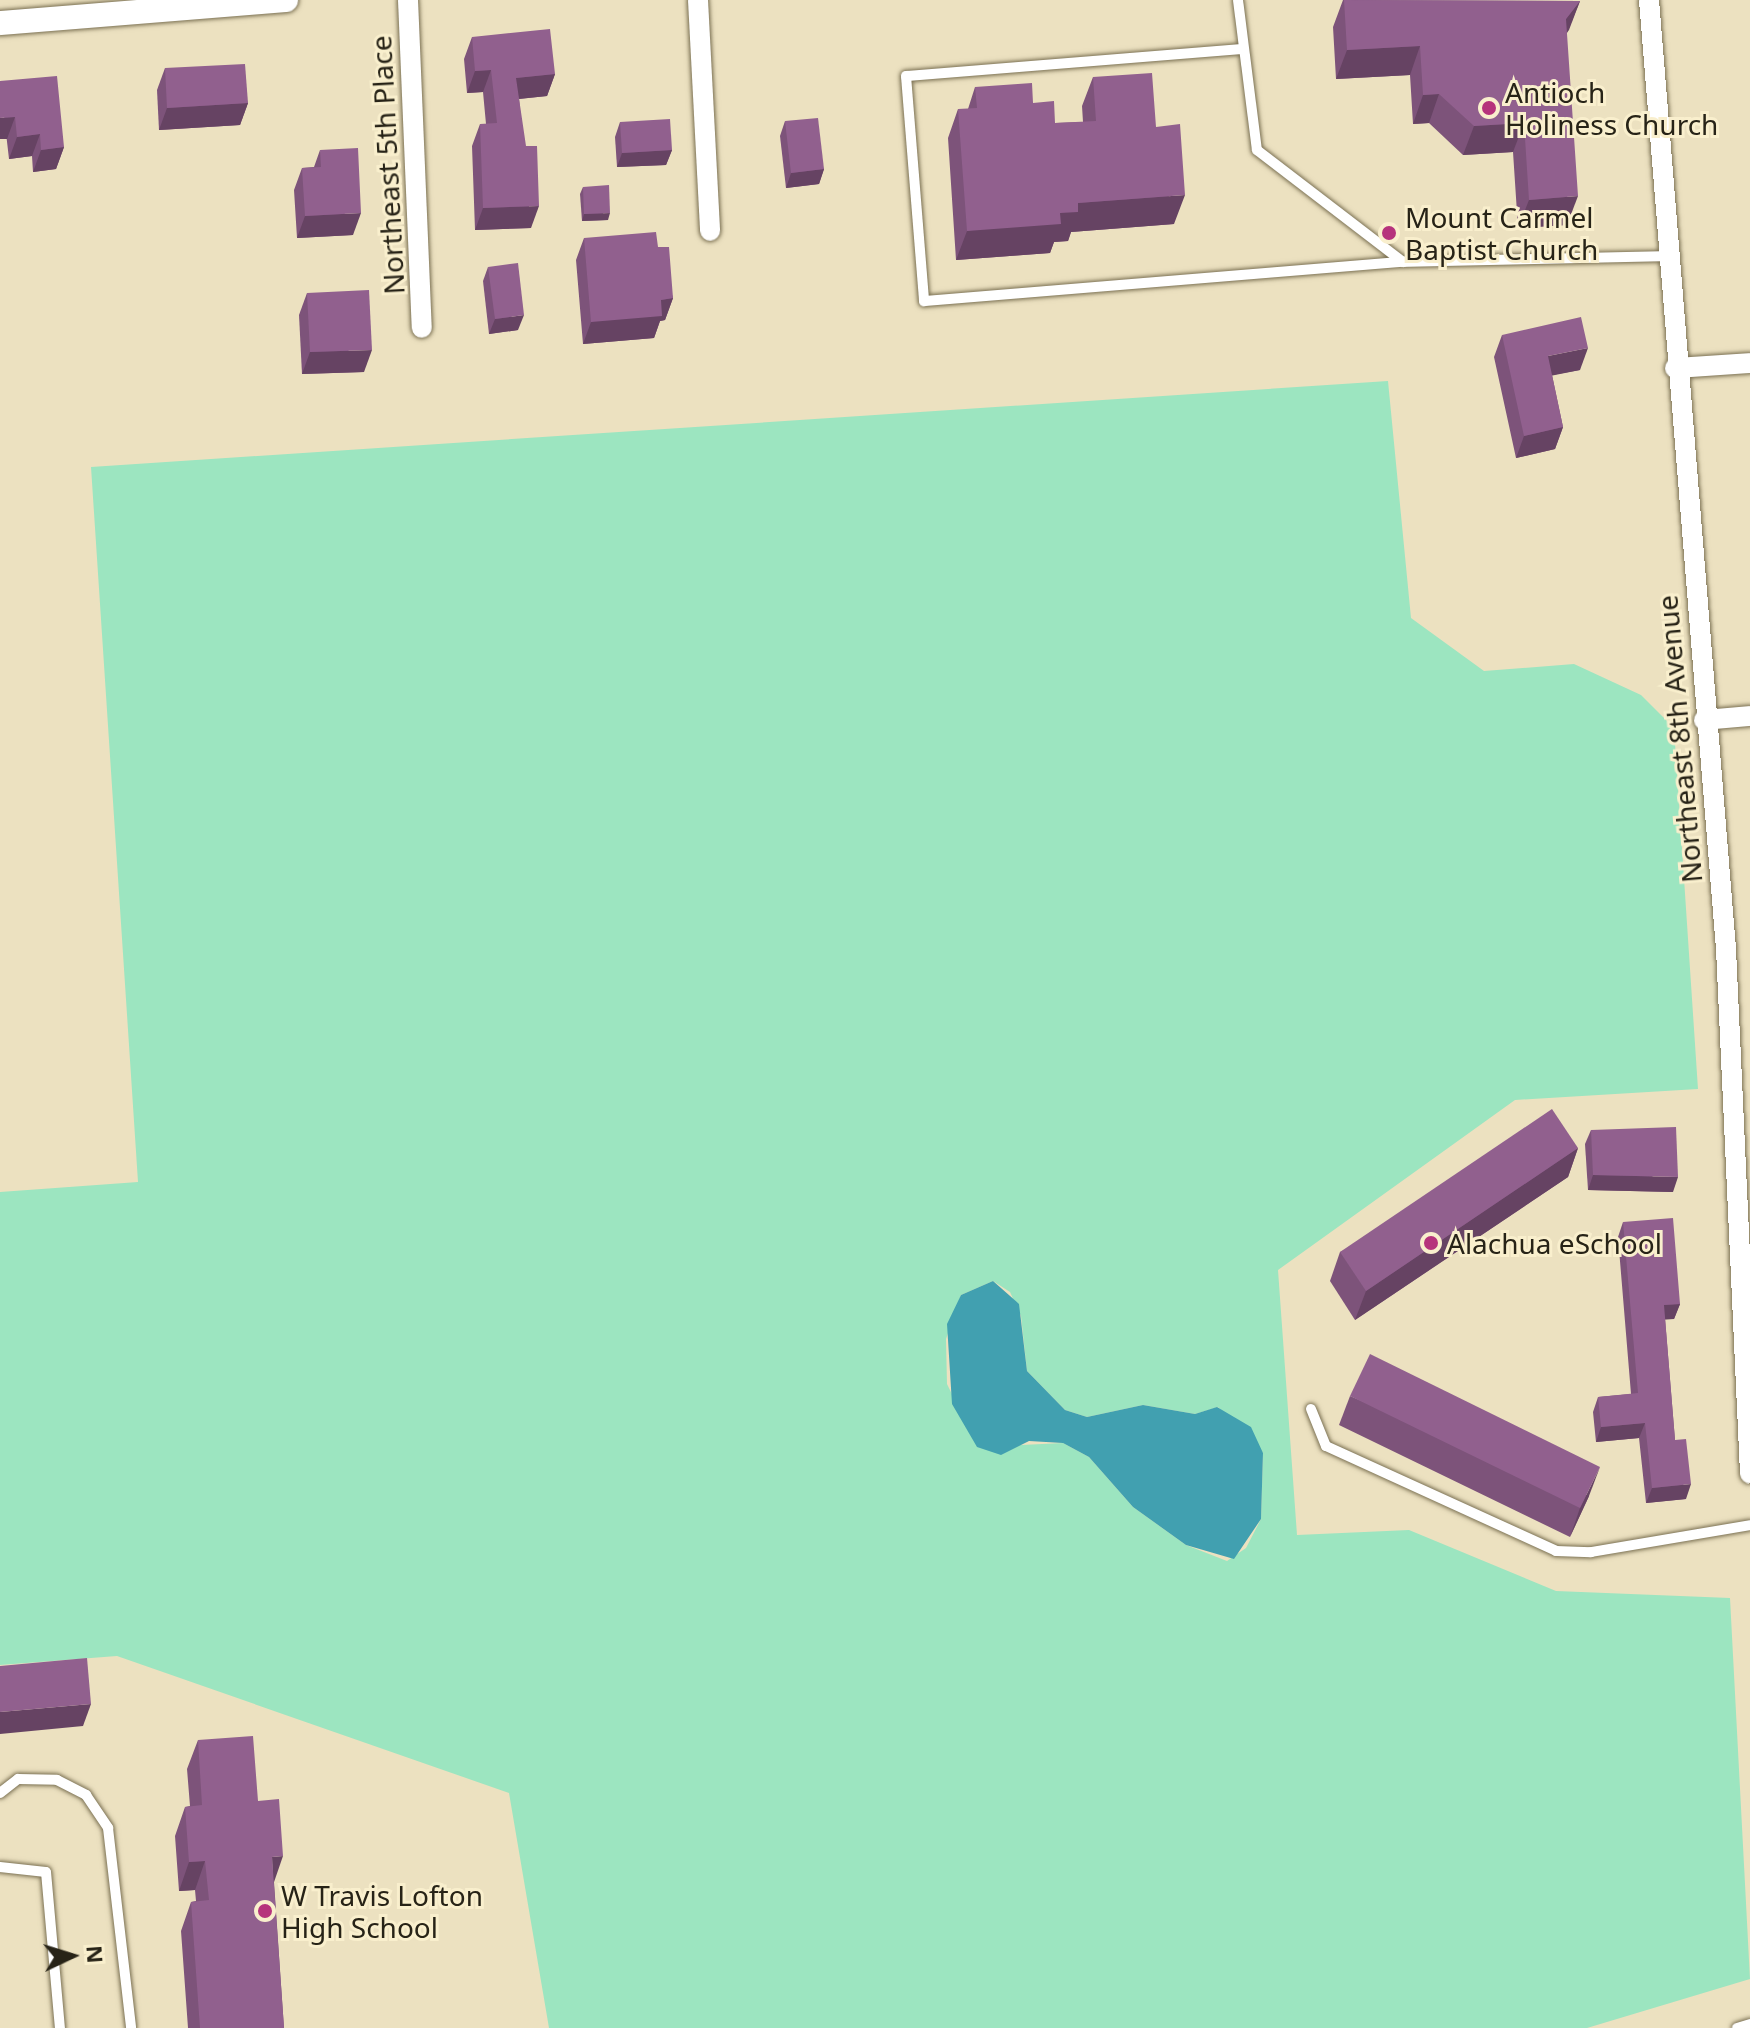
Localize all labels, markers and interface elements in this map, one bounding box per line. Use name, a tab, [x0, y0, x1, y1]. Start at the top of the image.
street label: Northeast 5th Place	[363, 35, 411, 295]
place label: Antioch Holiness Church	[1505, 75, 1718, 141]
marker: Antioch Holiness Church	[1480, 99, 1498, 117]
place label: Mount Carmel Baptist Church	[1405, 200, 1598, 266]
marker: Mount Carmel Baptist Church	[1380, 224, 1398, 242]
street label: Northeast 8th Avenue	[1650, 594, 1708, 884]
place label: Alachua eSchool	[1447, 1226, 1662, 1260]
marker: Alachua eSchool	[1422, 1234, 1440, 1252]
place label: W Travis Lofton High School	[281, 1878, 483, 1944]
marker: W Travis Lofton High School	[256, 1902, 274, 1920]
north arrow	[32, 1916, 112, 1996]
text: N	[80, 1944, 112, 1964]

